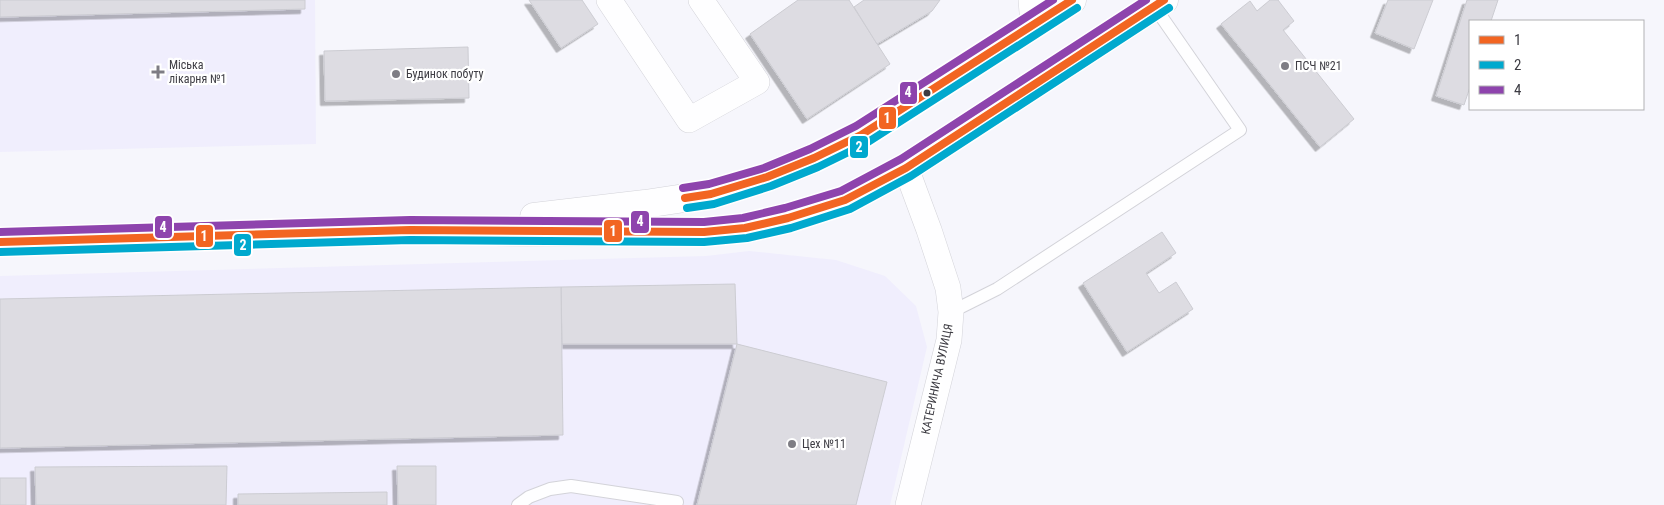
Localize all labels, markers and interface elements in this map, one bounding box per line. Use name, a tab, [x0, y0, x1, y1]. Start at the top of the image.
legend	[1469, 20, 1644, 110]
text: 1	[1514, 31, 1521, 49]
text: 2	[1514, 56, 1521, 74]
place label: Міська лікарня №1	[169, 58, 227, 86]
place label: ПСЧ №21	[1295, 59, 1342, 73]
marker: ПСЧ №21	[1279, 60, 1291, 72]
marker: Міська лікарня №1	[151, 65, 165, 79]
place label: Будинок побуту	[406, 67, 484, 81]
marker: Будинок побуту	[390, 68, 402, 80]
line badge: 4	[899, 81, 918, 105]
text: 4	[1514, 81, 1521, 99]
text: 4	[904, 84, 912, 100]
unlabelled marker	[922, 88, 932, 98]
line badge: 1	[878, 106, 897, 130]
text: 1	[883, 110, 891, 126]
line badge: 2	[849, 135, 869, 159]
text: 2	[855, 139, 863, 155]
line badge: 4	[630, 210, 650, 234]
text: 4	[636, 213, 644, 229]
line badge: 4	[154, 215, 173, 239]
text: 4	[159, 219, 167, 235]
line badge: 1	[603, 219, 623, 243]
text: 1	[609, 223, 617, 239]
line badge: 1	[195, 224, 214, 248]
text: 1	[200, 228, 208, 244]
line badge: 2	[233, 233, 252, 257]
text: 2	[239, 237, 247, 253]
street label: КАТЕРИНИЧА ВУЛИЦЯ	[918, 322, 956, 436]
place label: Цех №11	[802, 437, 846, 451]
marker: Цех №11	[786, 438, 798, 450]

